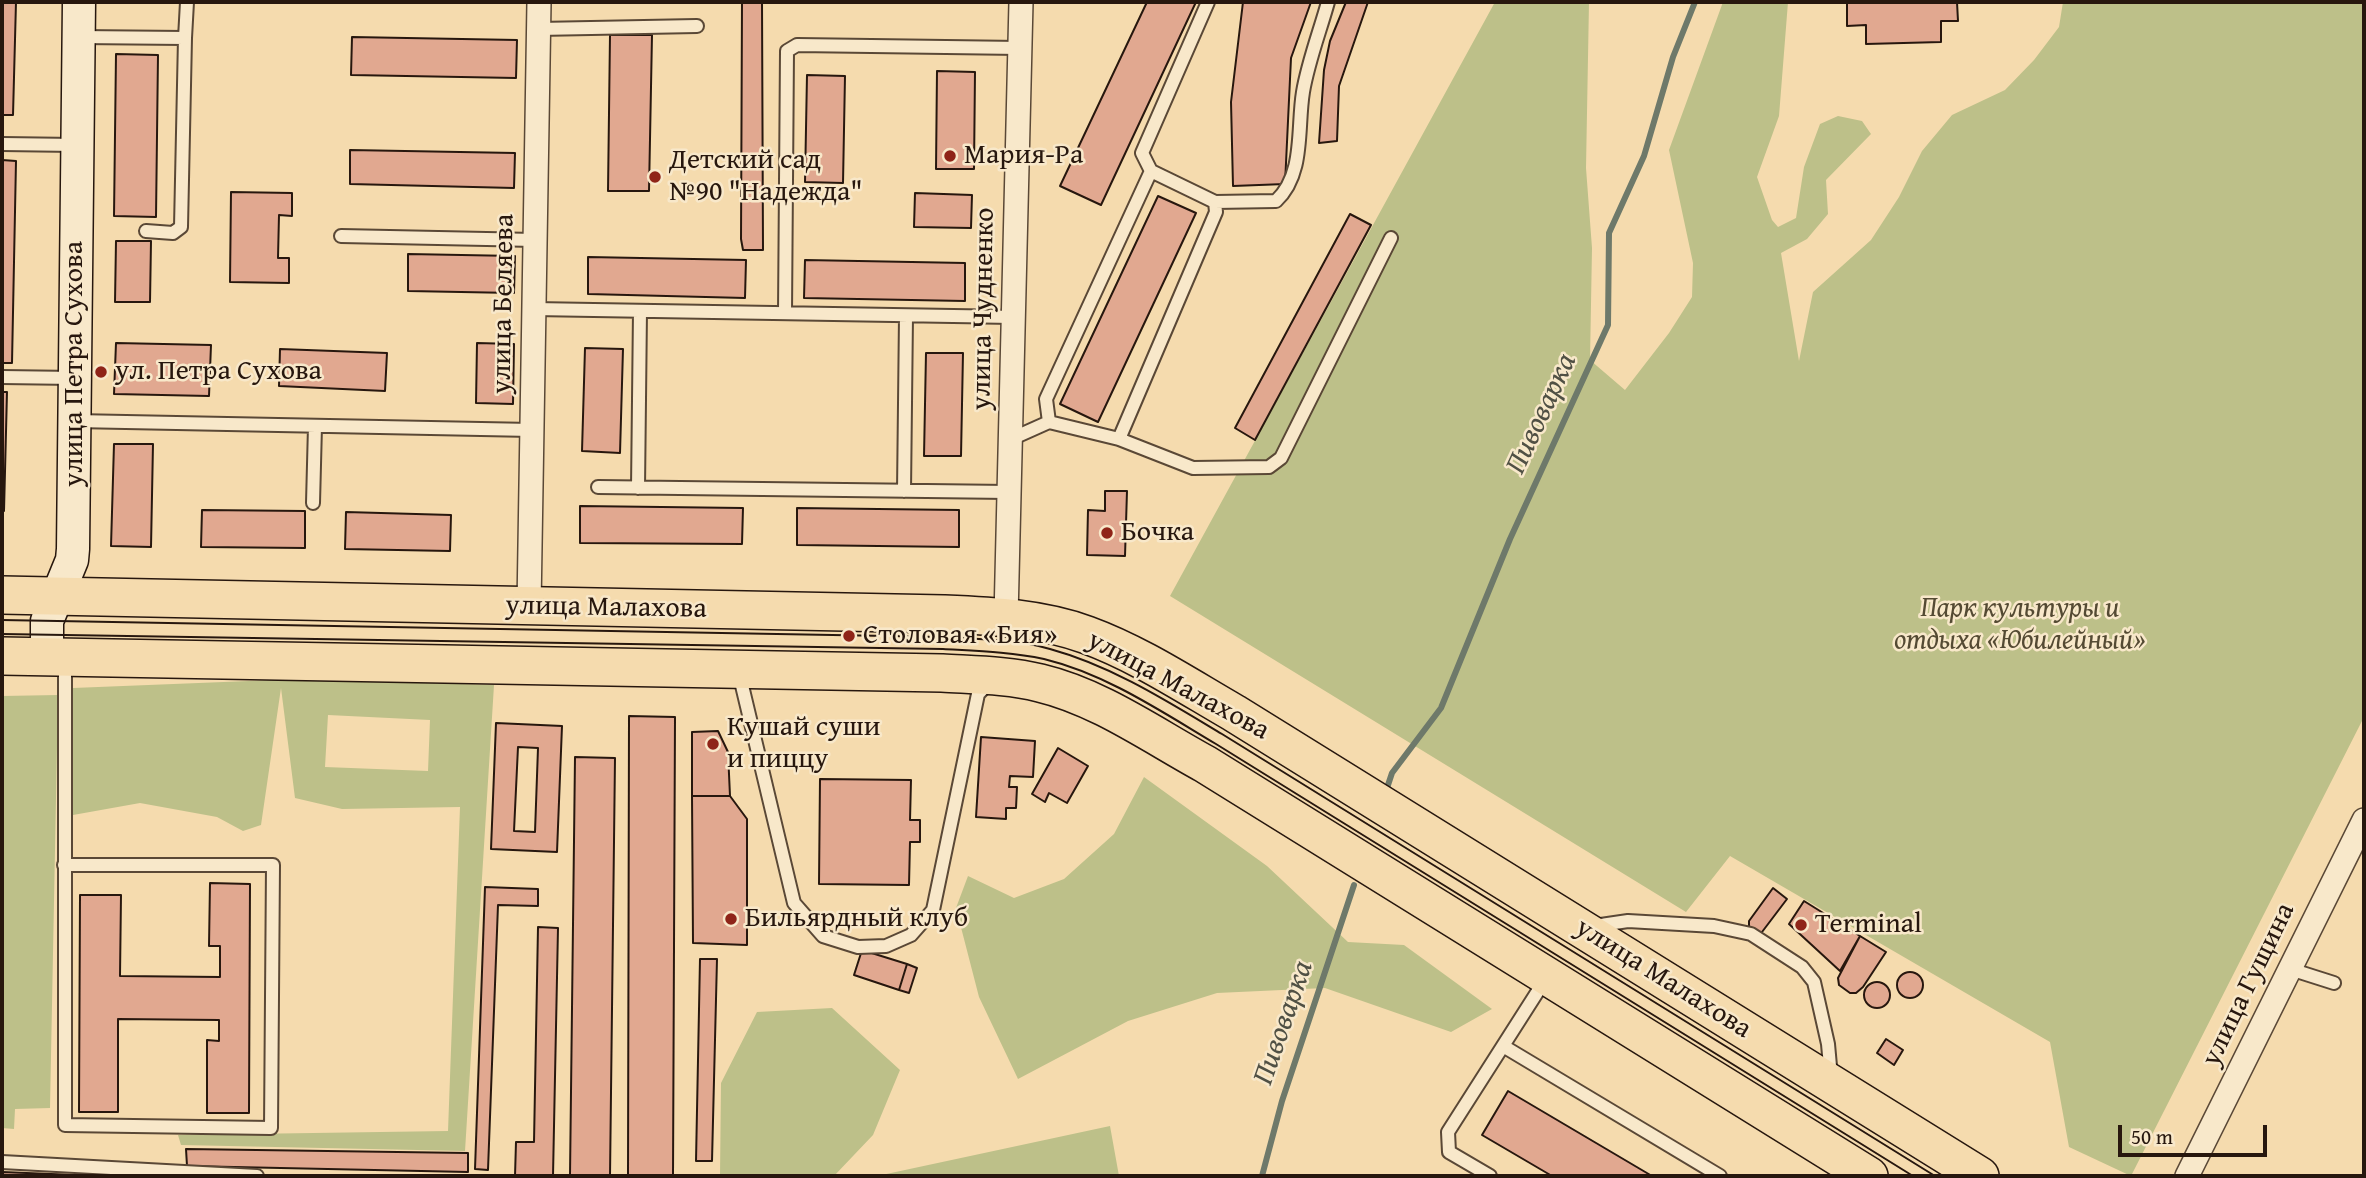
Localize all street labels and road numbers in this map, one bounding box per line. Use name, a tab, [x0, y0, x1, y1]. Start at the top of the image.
street label: улица Чудненко	[965, 207, 1003, 411]
street label: улица Беляева	[486, 213, 522, 395]
street label: улица Петра Сухова	[58, 241, 92, 487]
street label: улица Малахова	[505, 589, 707, 627]
street label: улица Малахова	[1081, 624, 1275, 748]
street label: улица Гущина	[2195, 898, 2303, 1072]
street label: улица Малахова	[1569, 911, 1757, 1047]

